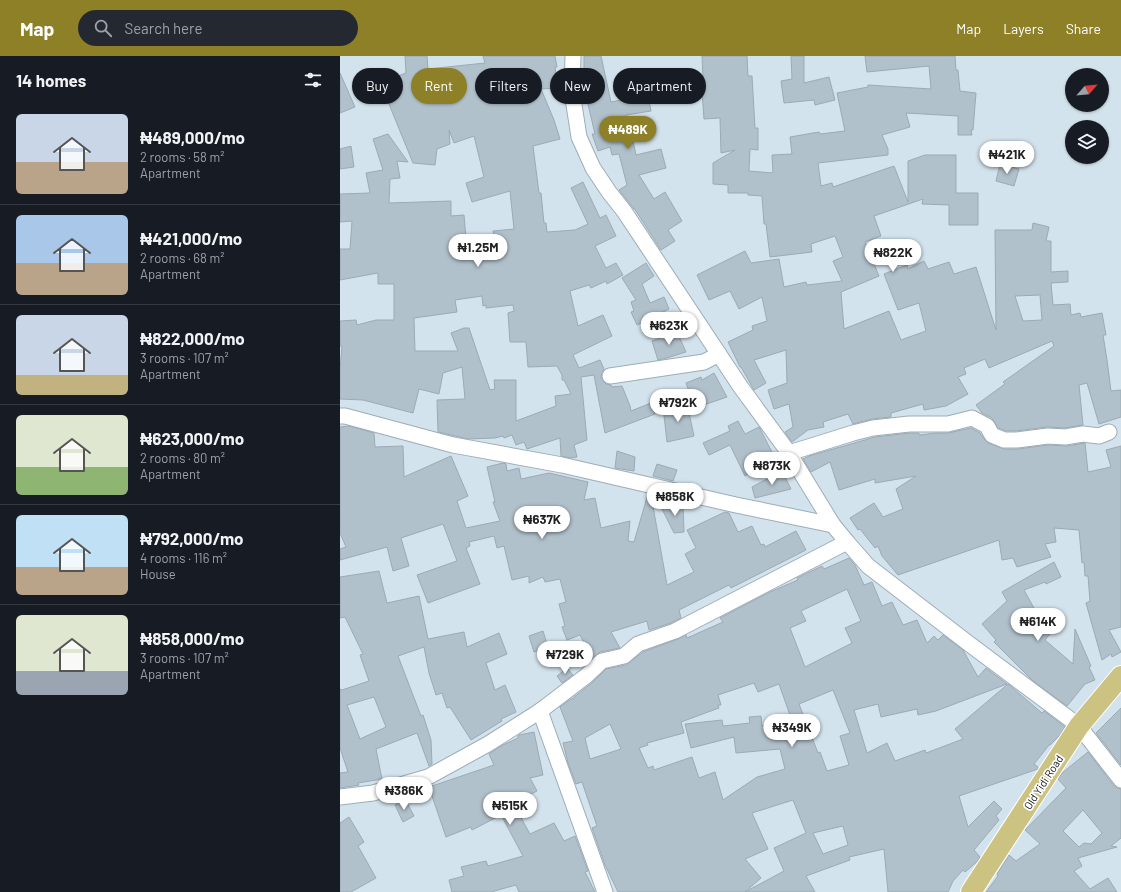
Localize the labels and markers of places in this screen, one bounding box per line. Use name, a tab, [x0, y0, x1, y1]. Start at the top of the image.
pin: ₦489K	[600, 116, 656, 150]
pin: ₦421K	[979, 141, 1035, 175]
pin: ₦1.25M	[445, 234, 511, 268]
pin: ₦822K	[865, 239, 921, 273]
pin: ₦623K	[641, 312, 697, 346]
pin: ₦792K	[650, 389, 706, 423]
pin: ₦873K	[744, 452, 800, 486]
pin: ₦858K	[647, 483, 703, 517]
pin: ₦637K	[514, 506, 570, 540]
pin: ₦614K	[1010, 608, 1066, 642]
pin: ₦729K	[537, 641, 593, 675]
pin: ₦349K	[764, 714, 820, 748]
pin: ₦386K	[376, 777, 432, 811]
pin: ₦515K	[482, 792, 538, 826]

